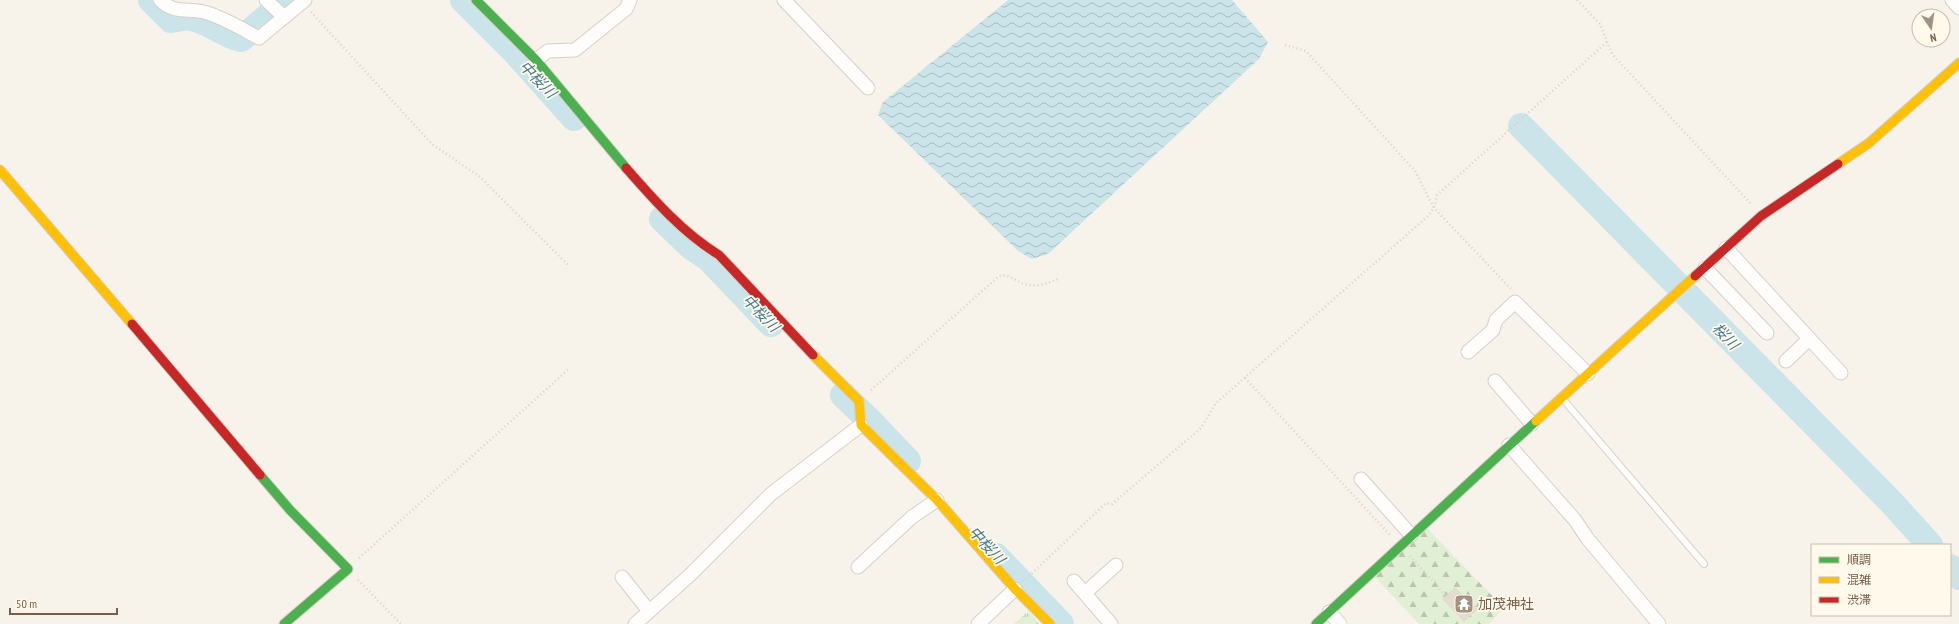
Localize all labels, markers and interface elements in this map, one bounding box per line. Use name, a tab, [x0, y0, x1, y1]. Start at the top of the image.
north arrow	[1911, 8, 1951, 48]
text: N	[1929, 30, 1938, 45]
water label: 中桜川	[516, 56, 562, 103]
water label: 中桜川	[739, 290, 785, 337]
water label: 桜川	[1709, 319, 1745, 355]
water label: 中桜川	[965, 522, 1011, 569]
legend	[1811, 544, 1951, 616]
text: 順調	[1847, 552, 1871, 567]
text: 混雑	[1847, 572, 1871, 587]
scale bar	[10, 590, 117, 616]
text: 渋滞	[1847, 592, 1871, 607]
temple icon: 加茂神社	[1453, 593, 1475, 615]
place label: 加茂神社	[1478, 595, 1534, 613]
text: 50 m	[16, 596, 37, 611]

